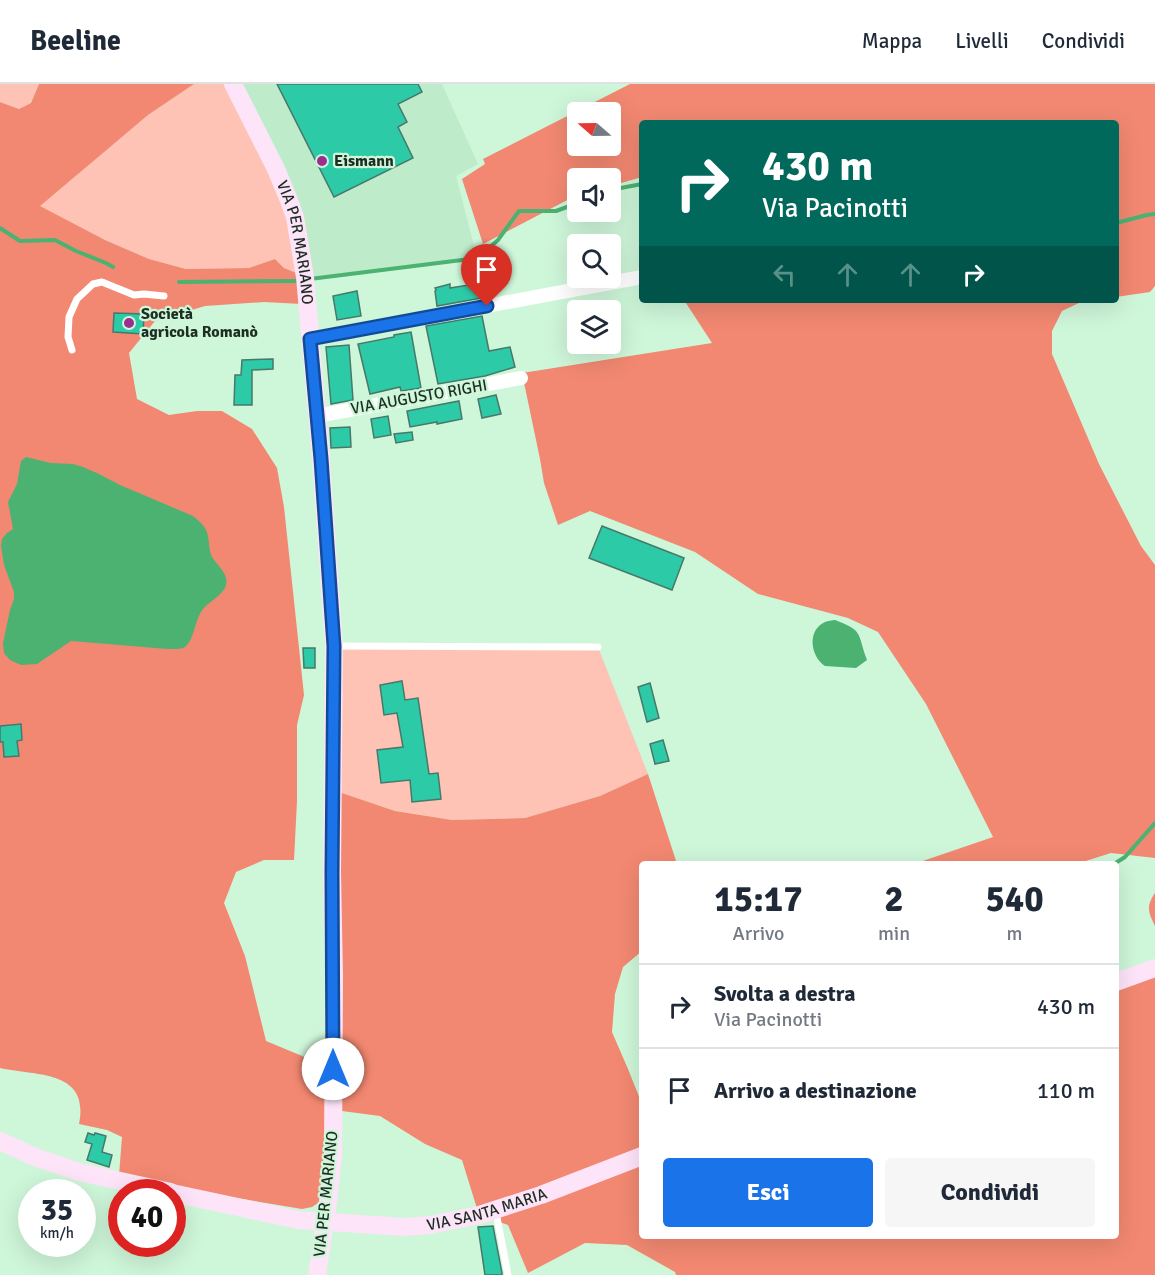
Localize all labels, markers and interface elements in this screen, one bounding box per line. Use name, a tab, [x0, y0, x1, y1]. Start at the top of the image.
text: Beeline	[30, 24, 121, 58]
text: Mappa	[862, 28, 922, 54]
text: Livelli	[955, 28, 1009, 54]
text: Condividi	[1042, 28, 1125, 54]
north arrow	[567, 102, 621, 156]
map controls	[567, 102, 621, 354]
text: 430 m	[762, 141, 873, 192]
icon: right	[663, 144, 741, 222]
place label: Eismann	[334, 151, 394, 171]
marker: Eismann	[315, 154, 329, 168]
button: sound	[567, 168, 621, 222]
street label: VIA PER MARIANO	[272, 178, 317, 305]
text: Via Pacinotti	[762, 192, 908, 225]
button: search	[567, 234, 621, 288]
pin	[461, 244, 512, 306]
icon: arrive	[470, 253, 503, 286]
icon: left	[768, 258, 801, 291]
icon: ahead	[831, 258, 864, 291]
icon: ahead	[894, 258, 927, 291]
icon: right	[957, 258, 990, 291]
button: layers	[567, 300, 621, 354]
place label: Società agricola Romanò	[141, 304, 258, 342]
marker: Società agricola Romanò	[122, 316, 136, 330]
street label: VIA AUGUSTO RIGHI	[349, 375, 489, 419]
text: 15:17	[714, 877, 803, 922]
text: 2	[884, 877, 904, 922]
text: 540	[985, 877, 1044, 922]
text: Arrivo	[733, 921, 784, 946]
text: min	[878, 921, 910, 946]
text: m	[1007, 921, 1023, 946]
text: Svolta a destra	[714, 980, 855, 1007]
icon: right	[663, 990, 696, 1023]
text: 430 m	[1037, 993, 1095, 1020]
text: Via Pacinotti	[714, 1007, 822, 1032]
position arrow	[301, 1037, 365, 1101]
icon: arrive	[663, 1074, 696, 1107]
text: Arrivo a destinazione	[714, 1077, 917, 1104]
text: 110 m	[1037, 1077, 1095, 1104]
street label: VIA PER MARIANO	[309, 1130, 343, 1258]
button: Esci	[663, 1158, 873, 1227]
button: Condividi	[885, 1158, 1095, 1227]
speed limit sign: 40	[108, 1179, 186, 1257]
street label: VIA SANTA MARIA	[425, 1184, 550, 1235]
text: 35	[41, 1192, 73, 1229]
text: km/h	[40, 1224, 74, 1242]

